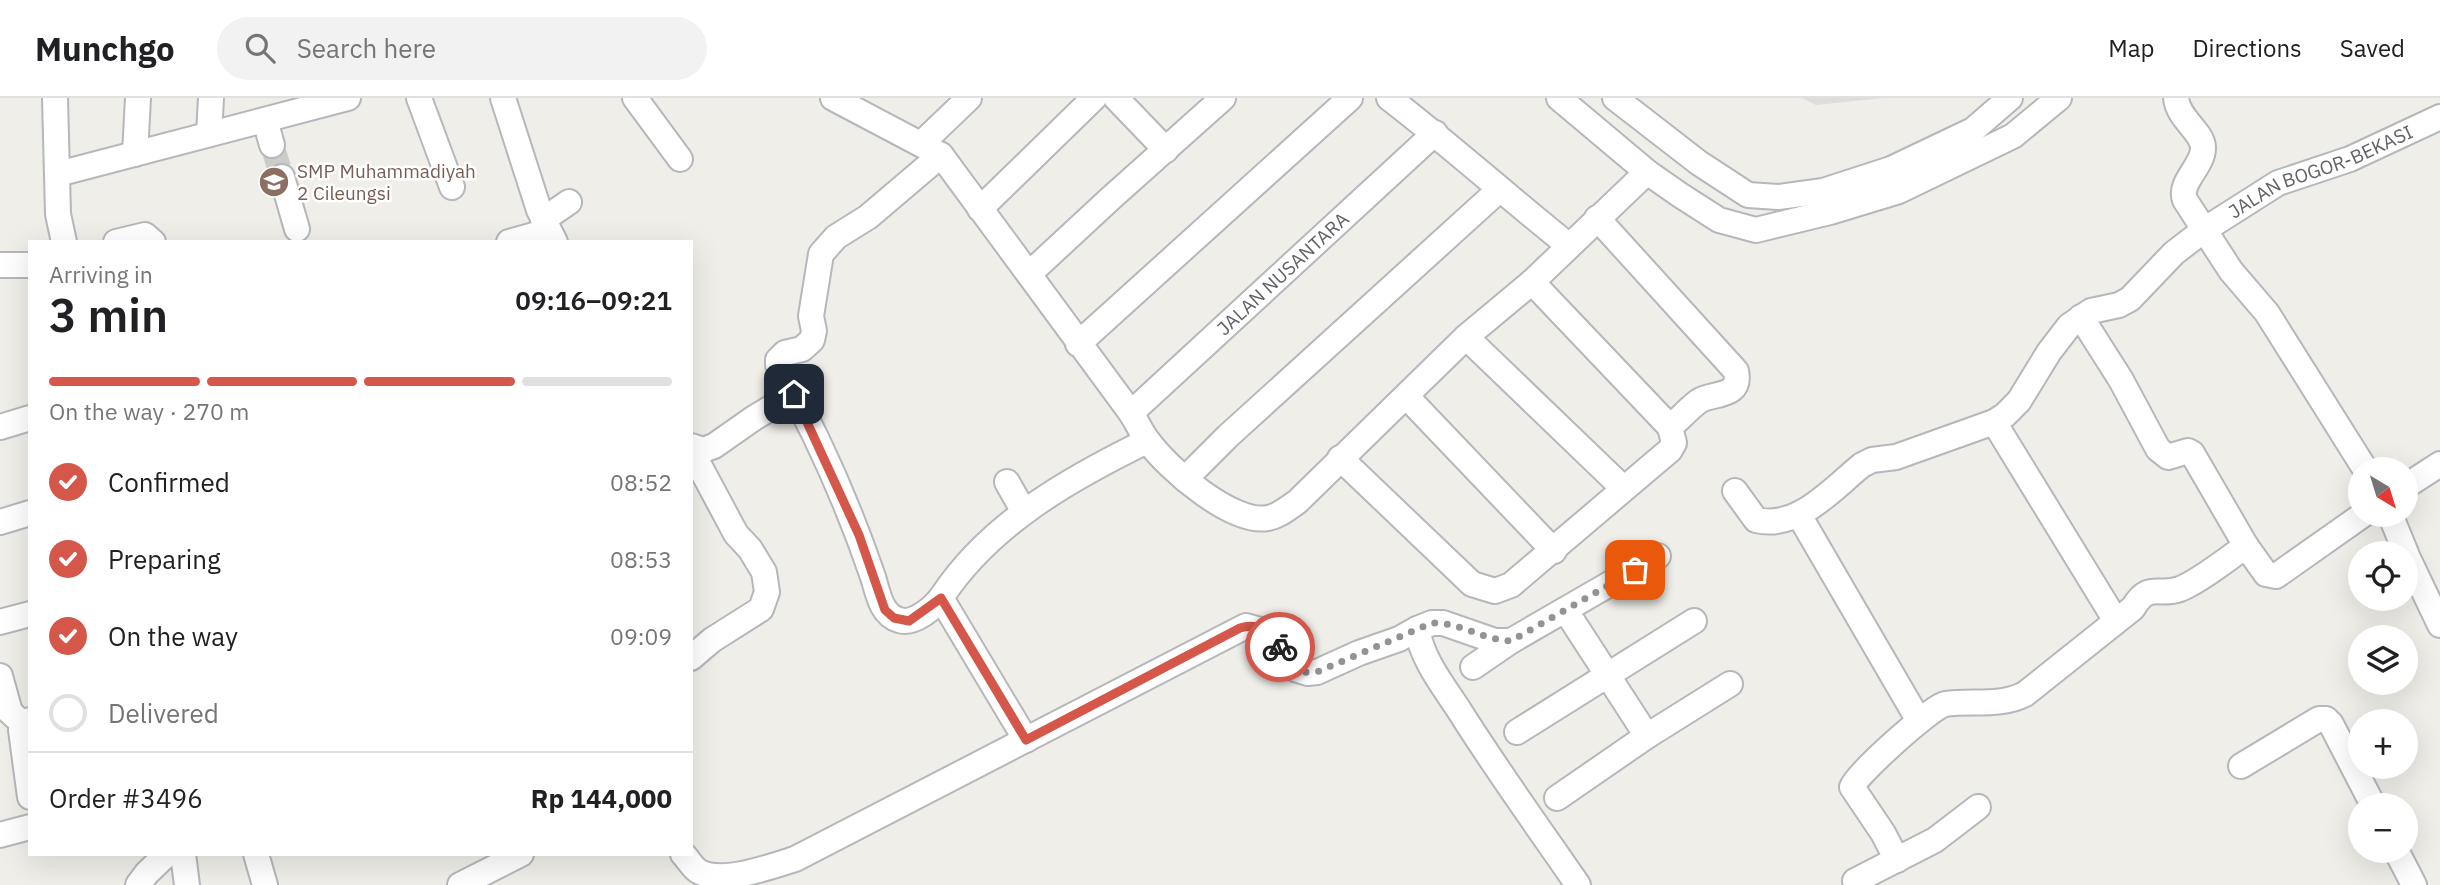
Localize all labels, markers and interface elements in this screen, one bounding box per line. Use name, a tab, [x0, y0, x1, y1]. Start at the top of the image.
search box	[217, 17, 707, 80]
text: Munchgo	[35, 27, 175, 70]
icon: search	[241, 29, 279, 67]
text: Search here	[297, 31, 436, 65]
text: Map	[2108, 32, 2154, 64]
text: Directions	[2192, 32, 2302, 64]
text: Saved	[2340, 32, 2405, 64]
street label: JALAN BOGOR-BEKASI	[2224, 119, 2416, 223]
place label: SMP Muhammadiyah 2 Cileungsi	[297, 159, 476, 205]
school or university icon: SMP Muhammadiyah 2 Cileungsi	[257, 165, 291, 199]
street label: JALAN NUSANTARA	[1212, 207, 1354, 340]
text: Arriving in	[49, 259, 153, 289]
text: 09:16–09:21	[515, 283, 672, 317]
text: 3 min	[49, 285, 168, 345]
pin	[764, 364, 824, 424]
icon: home	[775, 375, 813, 413]
text: On the way · 270 m	[49, 396, 249, 426]
north arrow	[2348, 457, 2418, 527]
map controls	[2348, 457, 2418, 863]
icon: check	[49, 463, 87, 501]
text: Confirmed	[108, 465, 230, 499]
text: 08:52	[610, 467, 672, 497]
icon: check	[49, 540, 87, 578]
pin	[1605, 540, 1665, 600]
button: locate	[2348, 541, 2418, 611]
text: Preparing	[108, 542, 221, 576]
text: 08:53	[610, 544, 672, 574]
icon: bag	[1616, 551, 1654, 589]
courier	[1245, 612, 1315, 682]
icon: check	[49, 617, 87, 655]
text: On the way	[108, 619, 238, 653]
text: 09:09	[610, 621, 672, 651]
button: layers	[2348, 625, 2418, 695]
icon: bike	[1261, 628, 1299, 666]
text: Delivered	[108, 696, 219, 730]
button: +	[2348, 709, 2418, 779]
text: Order #3496	[49, 781, 203, 815]
text: Rp 144,000	[531, 781, 672, 815]
button: −	[2348, 793, 2418, 863]

